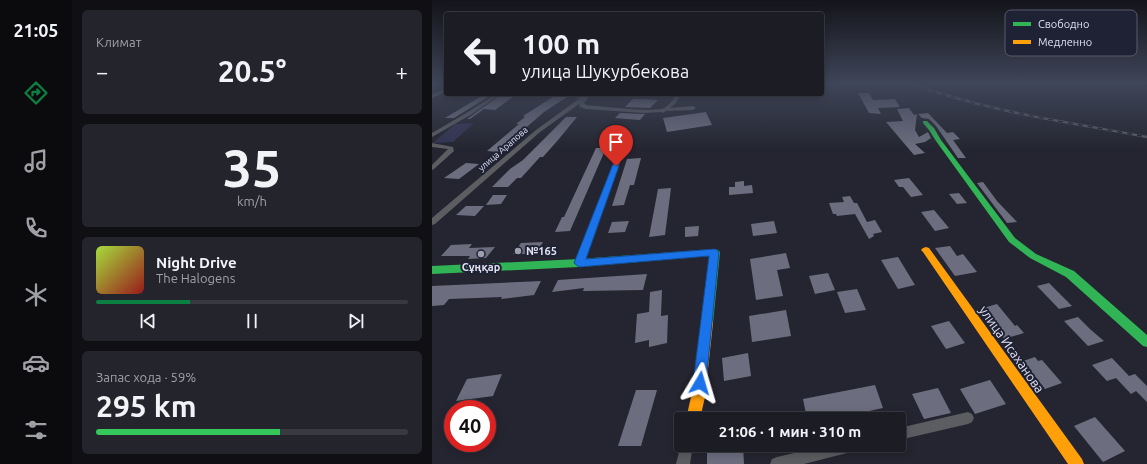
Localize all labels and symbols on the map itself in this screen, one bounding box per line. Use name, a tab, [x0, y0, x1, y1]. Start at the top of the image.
legend	[1005, 10, 1137, 56]
text: Свободно	[1038, 18, 1089, 30]
text: Медленно	[1038, 36, 1092, 48]
street label: улица Арапова	[476, 125, 530, 173]
pin	[599, 125, 633, 166]
place label: №165	[526, 245, 557, 257]
marker: №165	[513, 246, 523, 256]
marker: Сұңқар	[476, 249, 486, 259]
place label: Сұңқар	[462, 261, 501, 273]
street label: улица Исаханова	[977, 303, 1047, 395]
position arrow	[679, 362, 721, 404]
speed limit sign: 40	[444, 400, 496, 452]

